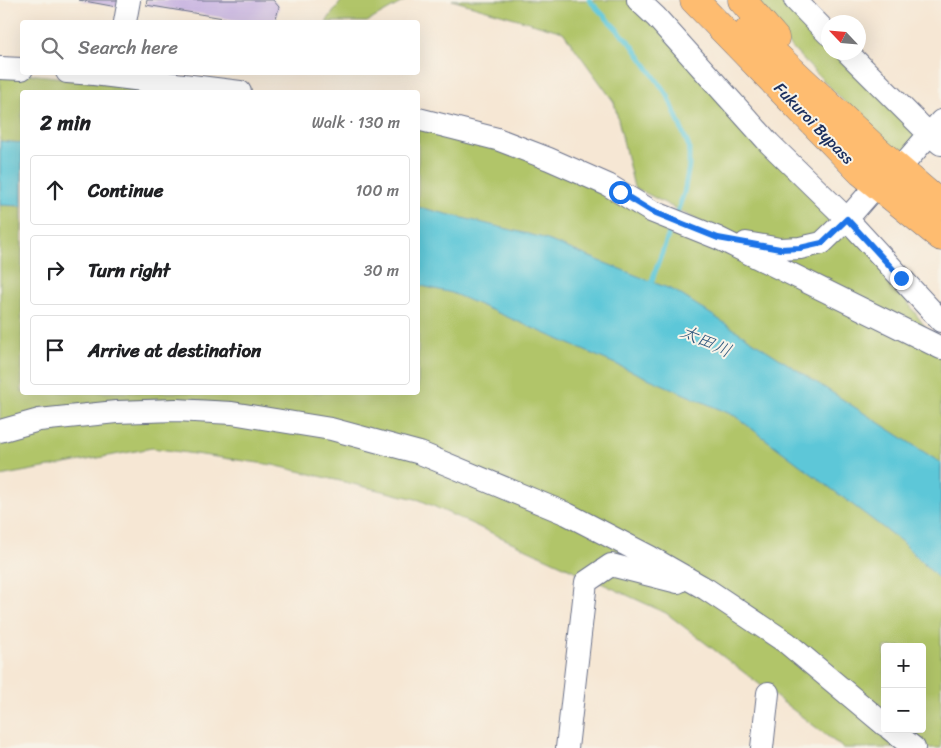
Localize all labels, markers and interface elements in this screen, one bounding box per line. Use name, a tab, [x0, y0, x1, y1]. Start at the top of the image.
north arrow	[821, 15, 866, 60]
search box	[20, 20, 420, 75]
text: Search here	[78, 31, 178, 64]
icon: search	[38, 34, 66, 62]
street label: Fukuroi Bypass	[767, 75, 862, 172]
text: 2 min	[40, 104, 91, 142]
text: Walk · 130 m	[312, 108, 400, 137]
text: Continue	[88, 174, 164, 207]
icon: ahead	[41, 176, 69, 204]
text: 100 m	[355, 176, 399, 205]
route start	[609, 181, 632, 204]
text: Turn right	[88, 254, 170, 287]
icon: right	[41, 256, 69, 284]
text: 30 m	[364, 256, 399, 285]
route end	[890, 267, 913, 290]
water label: 太田川	[675, 315, 737, 367]
text: Arrive at destination	[88, 334, 261, 367]
icon: arrive	[41, 336, 69, 364]
map controls	[881, 643, 926, 733]
button: +	[881, 643, 926, 688]
button: −	[881, 688, 926, 733]

